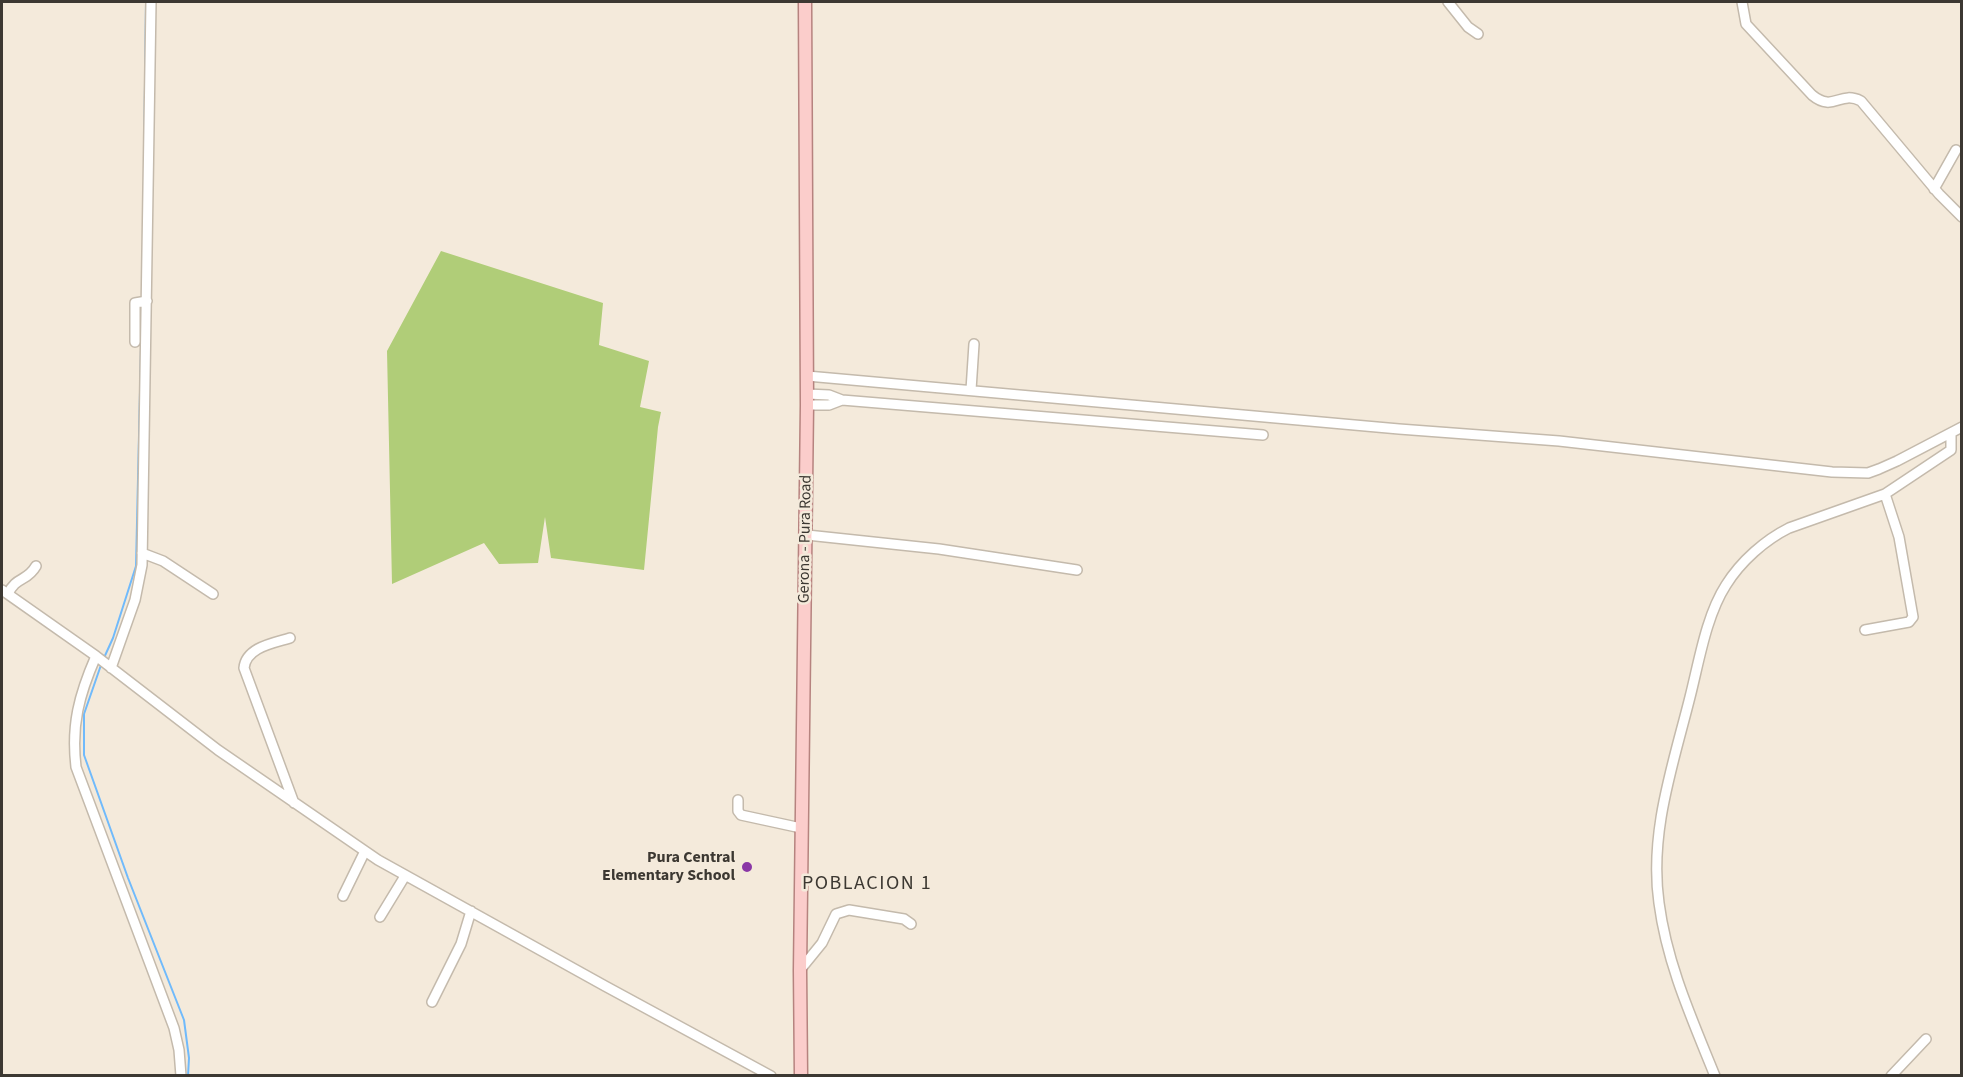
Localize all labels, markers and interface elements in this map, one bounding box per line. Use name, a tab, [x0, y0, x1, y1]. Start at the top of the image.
street label: Gerona - Pura Road	[795, 475, 817, 603]
place label: Pura Central Elementary School	[602, 848, 735, 886]
marker: Pura Central Elementary School	[740, 860, 754, 874]
district label: POBLACION 1	[802, 873, 932, 897]

